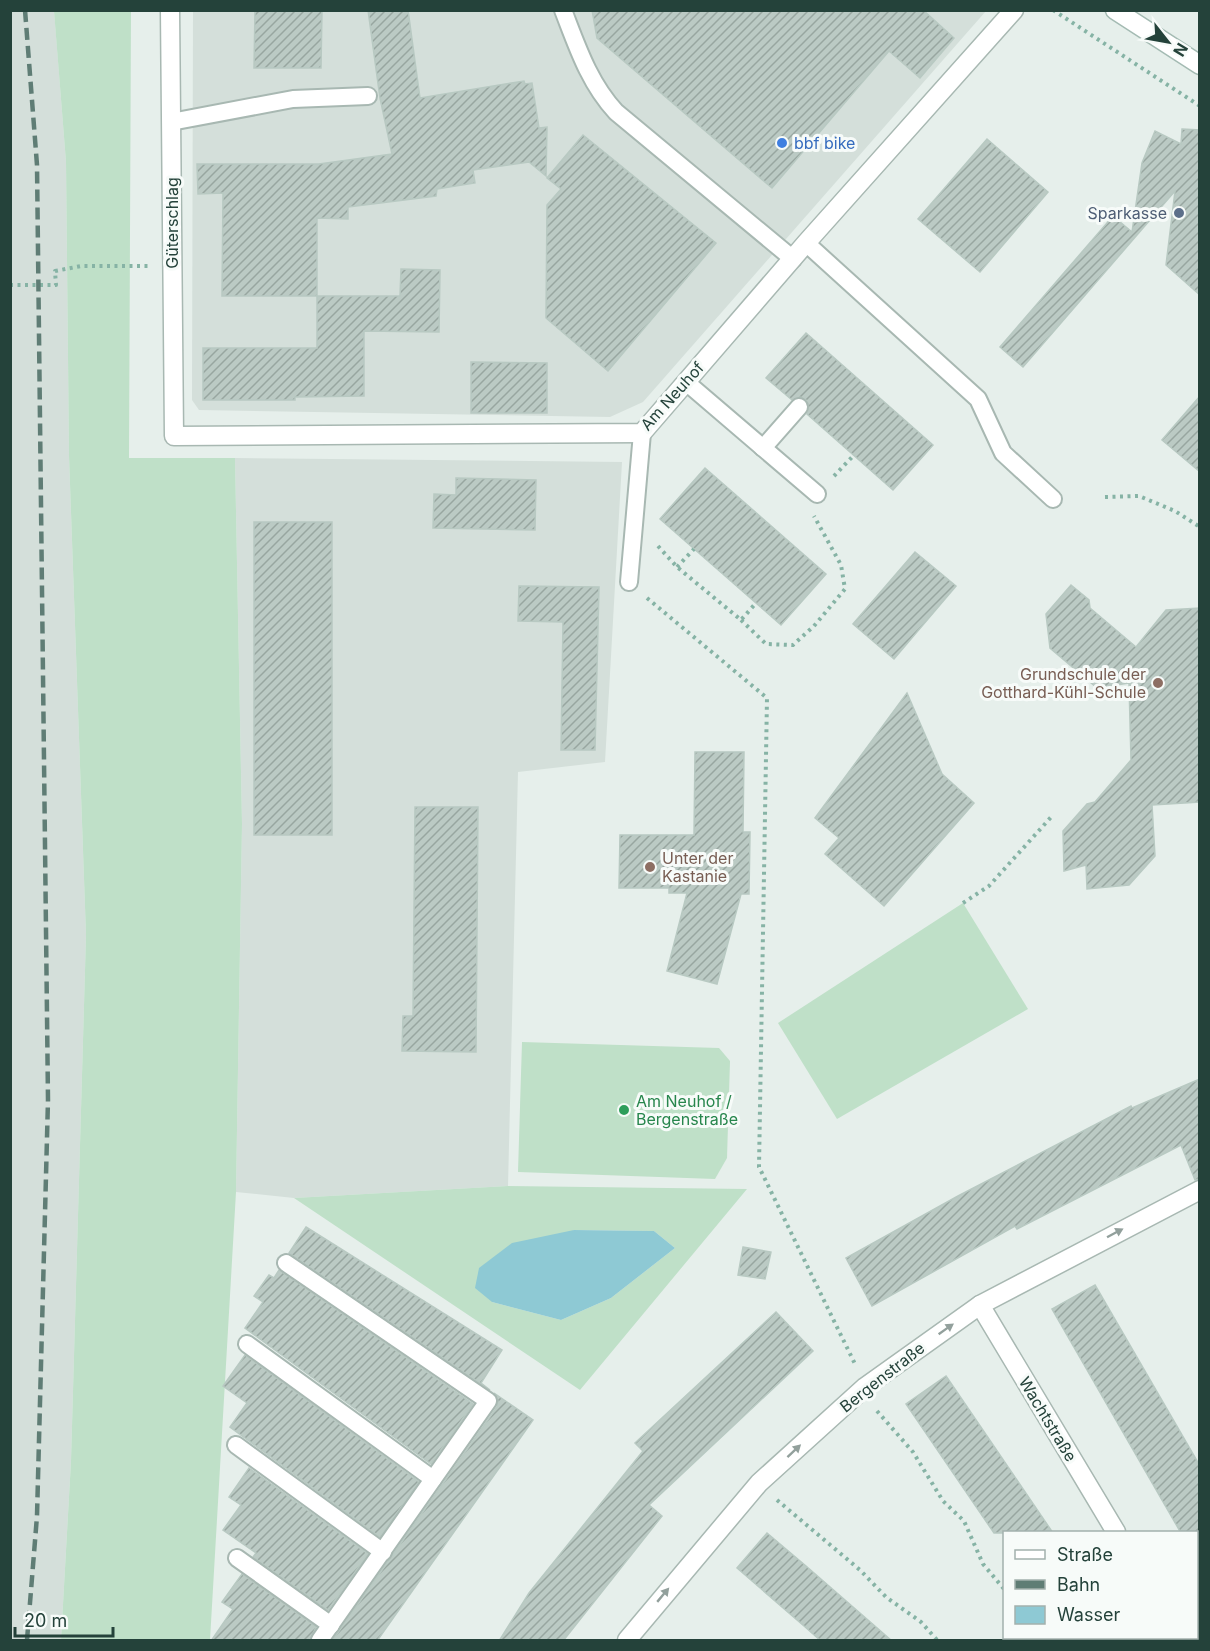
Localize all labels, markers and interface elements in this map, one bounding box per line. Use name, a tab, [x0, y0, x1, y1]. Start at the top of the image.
north arrow	[1138, 12, 1198, 72]
text: N	[1169, 39, 1193, 60]
place label: bbf bike	[794, 133, 855, 153]
marker: bbf bike	[775, 136, 789, 150]
street label: Güterschlag	[162, 177, 182, 269]
place label: Sparkasse	[1088, 203, 1167, 223]
marker: Sparkasse	[1172, 206, 1186, 220]
street label: Am Neuhof	[636, 358, 708, 434]
place label: Grundschule der Gotthard-Kühl-Schule	[981, 664, 1146, 702]
marker: Grundschule der Gotthard-Kühl-Schule	[1151, 676, 1165, 690]
place label: Unter der Kastanie	[662, 848, 733, 886]
marker: Unter der Kastanie	[643, 860, 657, 874]
place label: Am Neuhof / Bergenstraße	[636, 1091, 738, 1129]
marker: Am Neuhof / Bergenstraße	[617, 1103, 631, 1117]
one-way arrow	[1106, 1228, 1124, 1238]
one-way arrow	[937, 1323, 953, 1335]
street label: Bergenstraße	[836, 1338, 928, 1416]
street label: Wachtstraße	[1015, 1373, 1081, 1465]
one-way arrow	[786, 1445, 801, 1458]
legend	[1003, 1531, 1198, 1639]
text: Straße	[1057, 1544, 1113, 1565]
text: Bahn	[1057, 1574, 1100, 1595]
one-way arrow	[657, 1587, 670, 1603]
scale bar	[15, 1600, 112, 1638]
text: Wasser	[1057, 1604, 1120, 1625]
text: 20 m	[24, 1610, 67, 1631]

